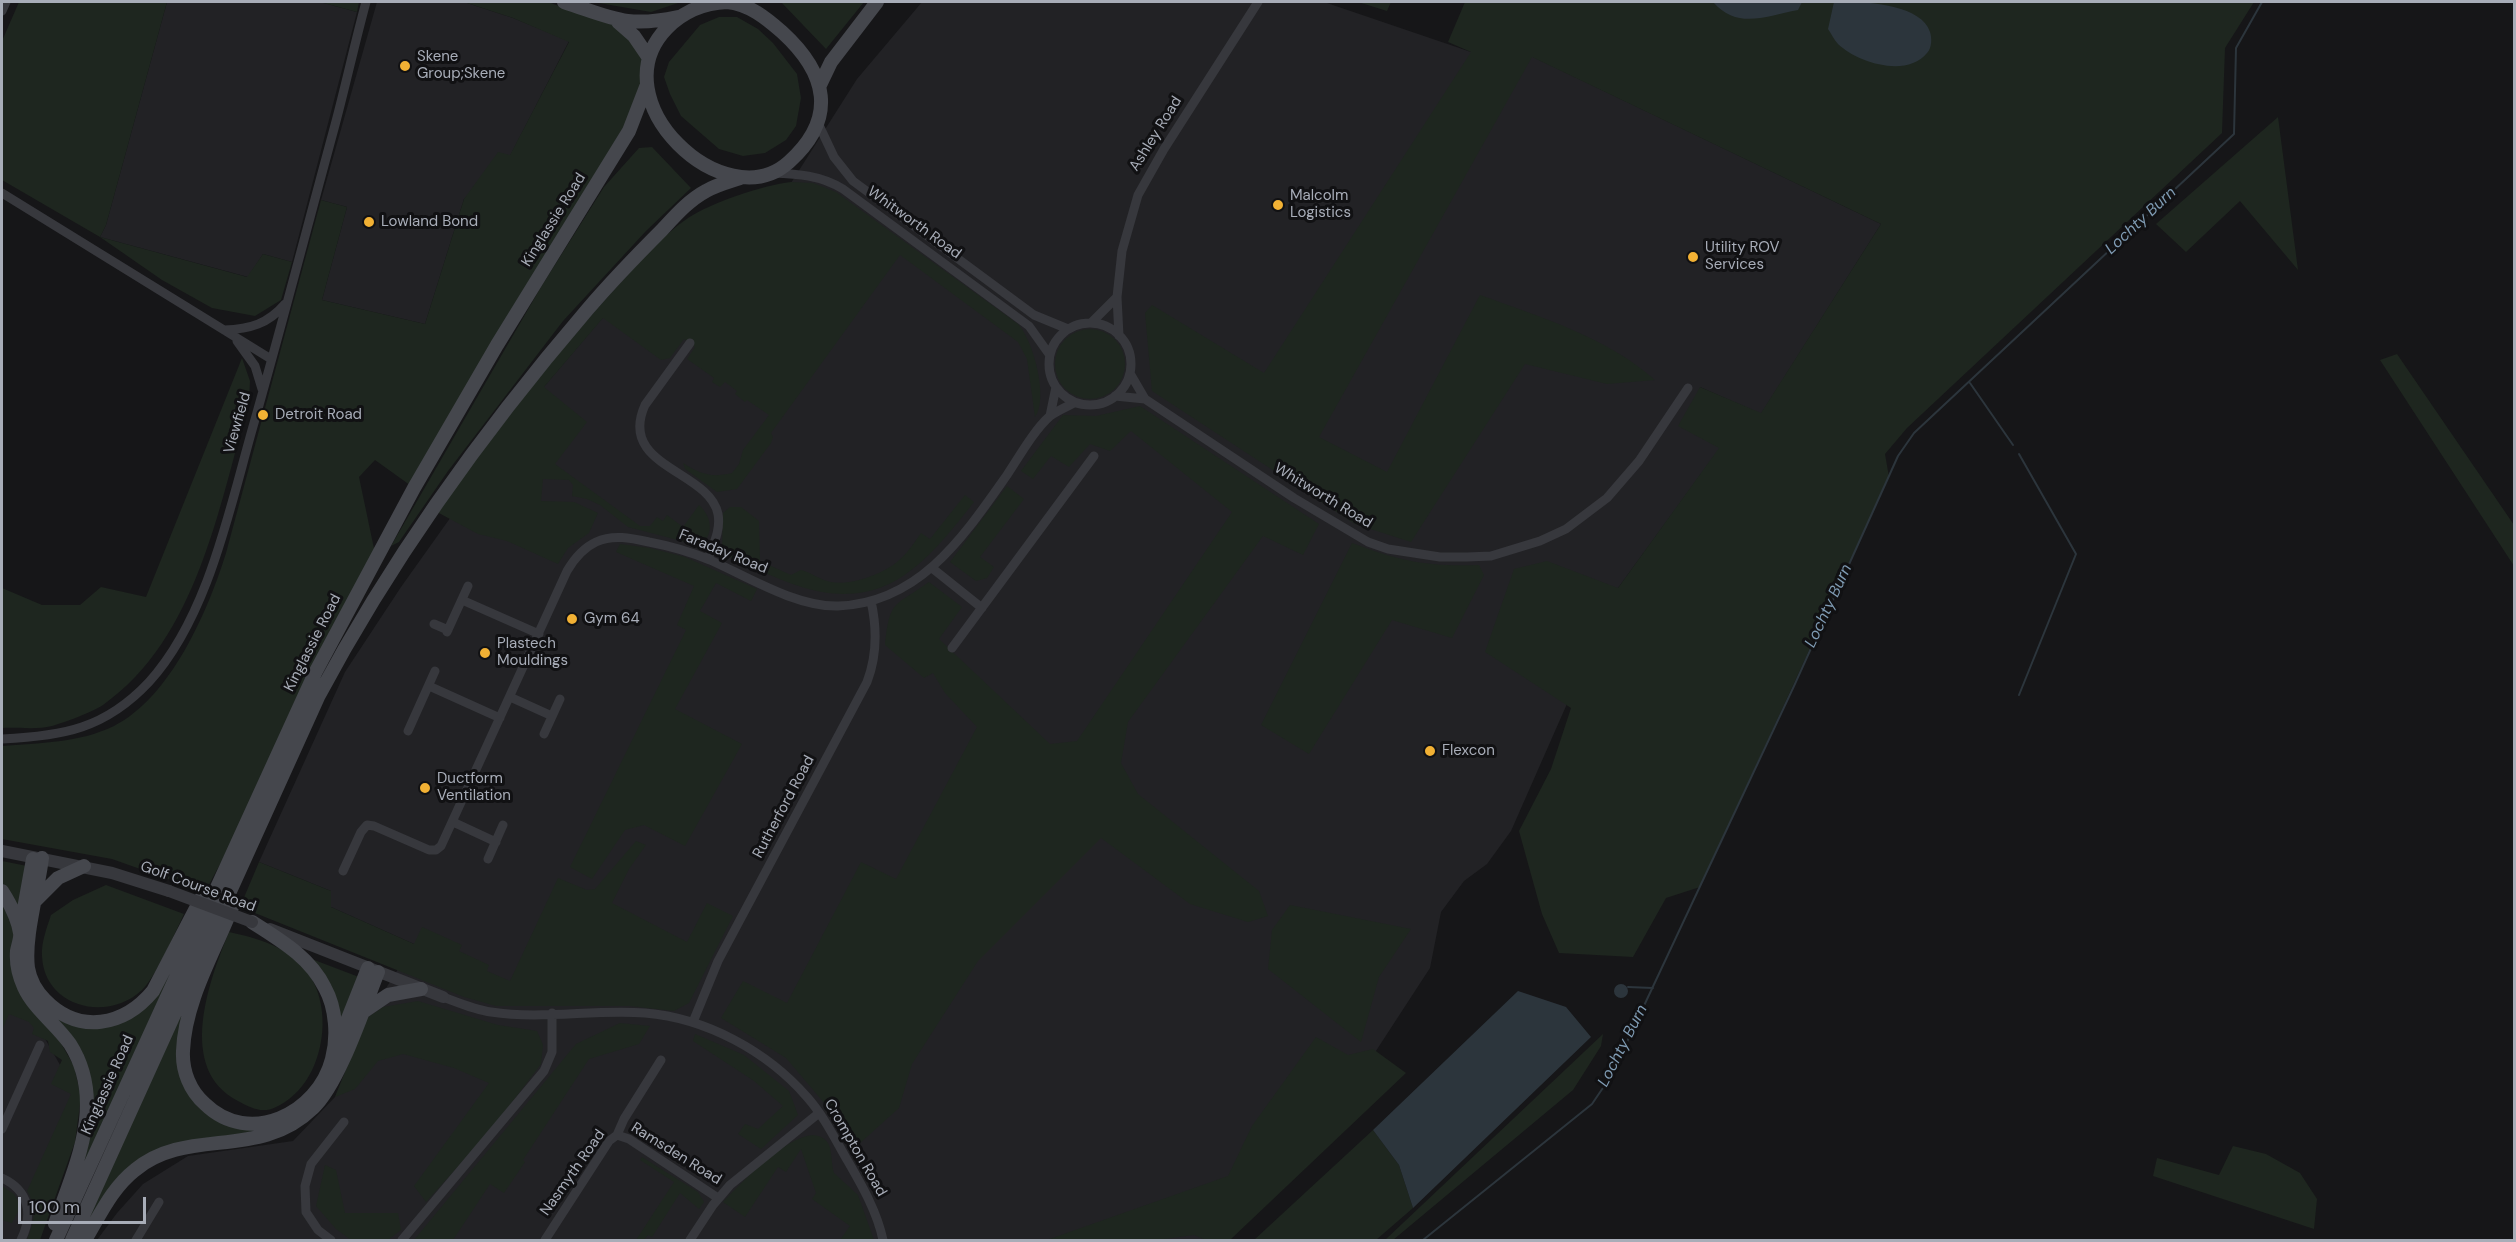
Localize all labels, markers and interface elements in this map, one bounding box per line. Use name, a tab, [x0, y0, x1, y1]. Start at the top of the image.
place label: Skene Group;Skene	[417, 48, 505, 83]
marker: Skene Group;Skene	[398, 59, 412, 73]
street label: Ashley Road	[1126, 93, 1186, 175]
street label: Kinglassie Road	[518, 170, 590, 270]
street label: Whitworth Road	[864, 183, 964, 263]
water label: Lochty Burn	[2102, 183, 2180, 259]
place label: Malcolm Logistics	[1290, 187, 1351, 222]
marker: Malcolm Logistics	[1271, 198, 1285, 212]
place label: Lowland Bond	[381, 213, 478, 231]
marker: Lowland Bond	[362, 215, 376, 229]
place label: Utility ROV Services	[1705, 239, 1780, 274]
marker: Utility ROV Services	[1686, 250, 1700, 264]
street label: Viewfield	[221, 390, 255, 456]
place label: Detroit Road	[275, 406, 362, 424]
marker: Detroit Road	[256, 408, 270, 422]
street label: Whitworth Road	[1271, 460, 1375, 532]
street label: Faraday Road	[676, 526, 770, 578]
water label: Lochty Burn	[1801, 561, 1857, 651]
street label: Kinglassie Road	[281, 591, 345, 695]
place label: Gym 64	[584, 610, 640, 628]
marker: Gym 64	[565, 612, 579, 626]
place label: Plastech Mouldings	[497, 635, 568, 670]
marker: Plastech Mouldings	[478, 646, 492, 660]
place label: Flexcon	[1442, 742, 1495, 760]
marker: Flexcon	[1423, 744, 1437, 758]
street label: Rutherford Road	[749, 753, 819, 861]
place label: Ductform Ventilation	[437, 770, 511, 805]
marker: Ductform Ventilation	[418, 781, 432, 795]
street label: Golf Course Road	[138, 858, 258, 916]
water label: Lochty Burn	[1594, 1002, 1652, 1090]
street label: Kinglassie Road	[78, 1032, 138, 1138]
street label: Crompton Road	[820, 1096, 890, 1200]
street label: Ramsden Road	[627, 1119, 725, 1189]
street label: Nasmyth Road	[537, 1126, 609, 1220]
scale bar	[21, 1185, 148, 1223]
text: 100 m	[29, 1195, 80, 1219]

